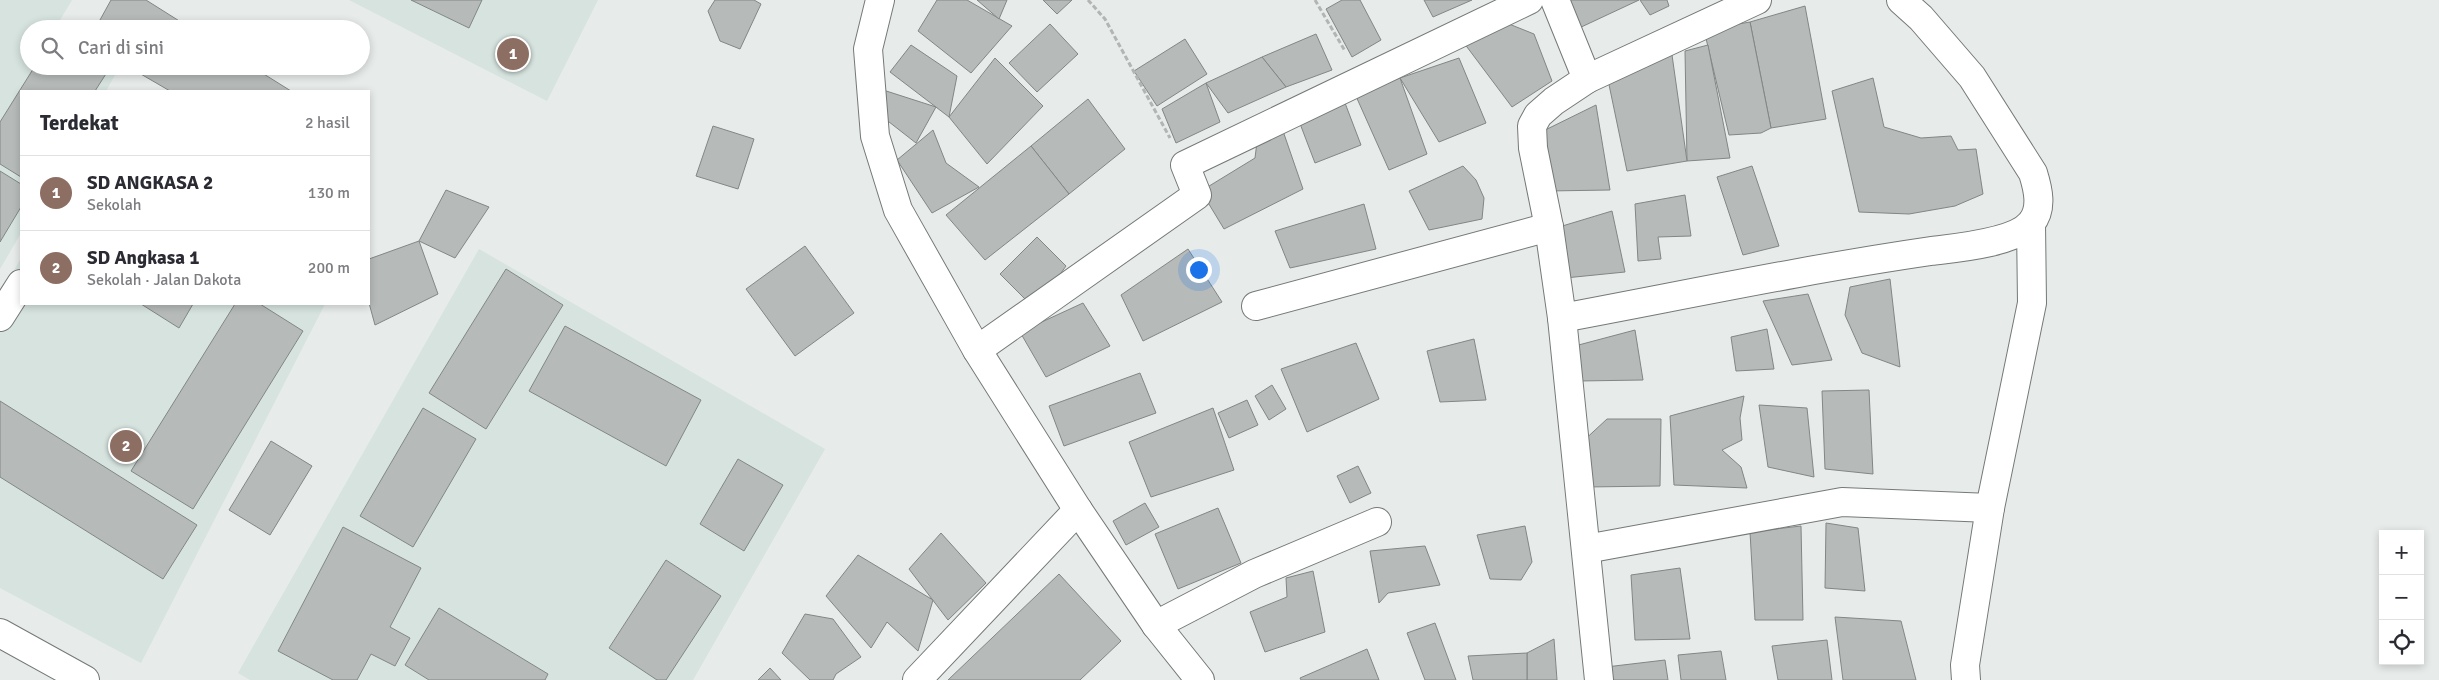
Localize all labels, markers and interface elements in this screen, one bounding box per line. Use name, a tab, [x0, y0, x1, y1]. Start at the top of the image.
search box	[20, 20, 370, 75]
icon: search	[38, 34, 66, 62]
pin: 1	[497, 35, 529, 73]
text: Cari di sini	[78, 36, 164, 60]
text: Terdekat	[40, 110, 119, 136]
text: 2 hasil	[305, 113, 350, 133]
text: SD ANGKASA 2	[87, 171, 213, 195]
text: 1	[52, 183, 60, 203]
text: 130 m	[308, 183, 350, 203]
text: Sekolah	[87, 195, 141, 215]
text: SD Angkasa 1	[87, 246, 199, 270]
your location	[1186, 257, 1212, 283]
text: 2	[52, 258, 60, 278]
text: 200 m	[308, 258, 350, 278]
text: Sekolah · Jalan Dakota	[87, 270, 241, 290]
pin: 2	[110, 427, 142, 465]
map controls	[2379, 530, 2424, 665]
button: +	[2379, 530, 2424, 575]
button: −	[2379, 575, 2424, 620]
button: locate	[2379, 620, 2424, 665]

